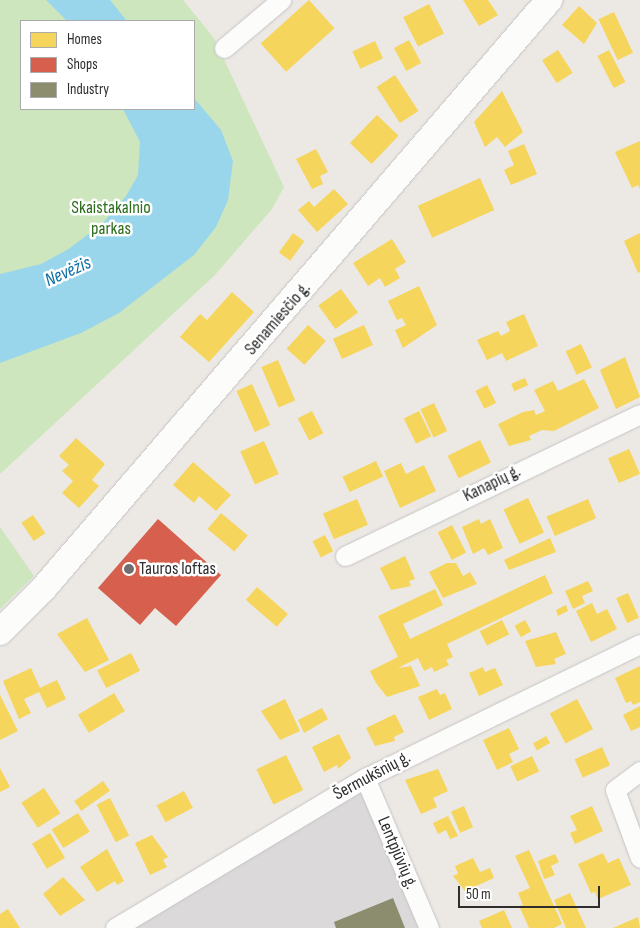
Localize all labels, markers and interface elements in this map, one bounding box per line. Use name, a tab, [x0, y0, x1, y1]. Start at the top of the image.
legend	[20, 20, 195, 110]
text: Homes	[67, 30, 102, 49]
text: Shops	[67, 55, 98, 74]
text: Industry	[67, 80, 109, 99]
park label: Skaistakalnio parkas	[71, 198, 151, 240]
water label: Nevėžis	[41, 252, 95, 292]
street label: Senamiesčio g.	[240, 278, 316, 360]
street label: Kanapių g.	[460, 461, 524, 507]
place label: Tauros loftas	[139, 558, 216, 580]
marker: Tauros loftas	[123, 563, 135, 575]
street label: Šermukšnių g.	[330, 747, 414, 805]
street label: Lentpjūvių g.	[372, 814, 422, 892]
scale bar	[460, 876, 602, 908]
text: 50 m	[466, 885, 491, 904]

